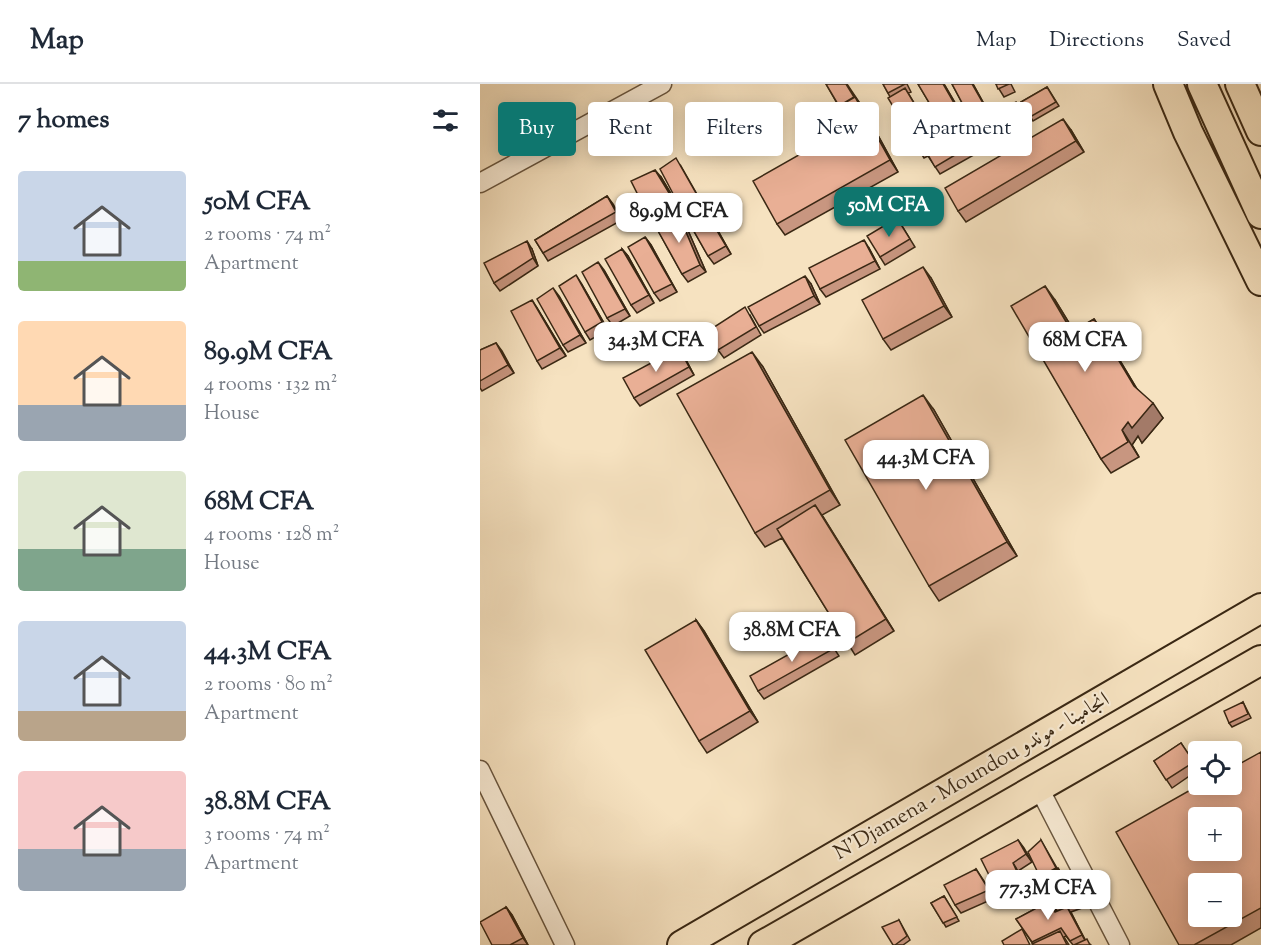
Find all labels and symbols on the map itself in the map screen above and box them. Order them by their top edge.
pin: 50M CFA [834,187,944,238]
pin: 89.9M CFA [610,193,748,244]
pin: 34.3M CFA [587,322,725,373]
pin: 68M CFA [1030,322,1140,373]
pin: 44.3M CFA [857,440,995,491]
pin: 38.8M CFA [723,612,861,663]
street label: N'Djamena - Moundou انجامينا - موندو [829,686,1115,868]
pin: 77.3M CFA [979,870,1117,921]

